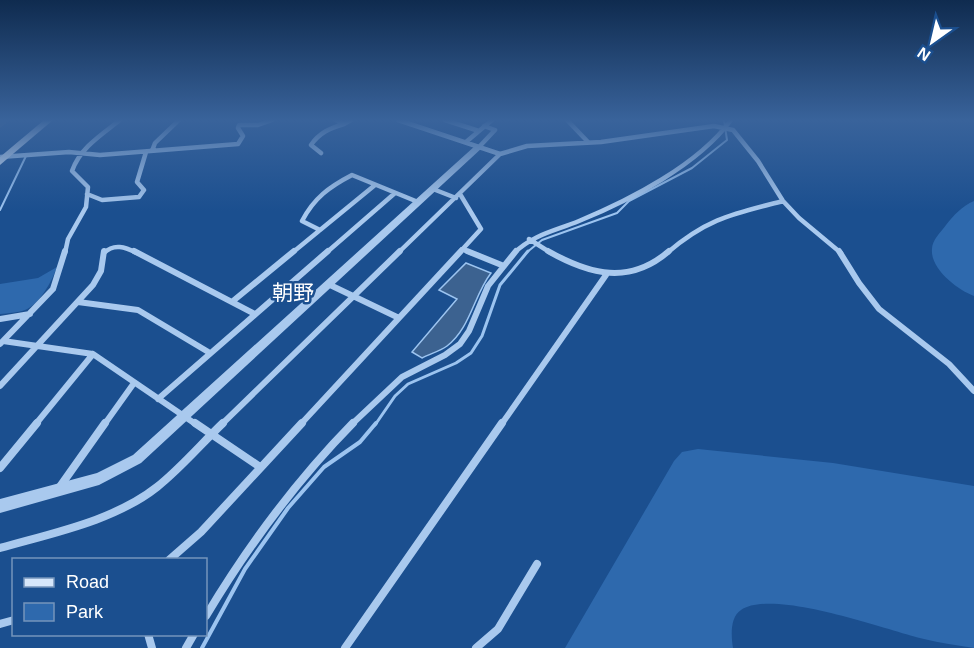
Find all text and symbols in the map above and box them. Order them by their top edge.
north arrow [902,12,962,72]
text: N [914,44,933,64]
district label: 朝野 [272,281,314,304]
legend [12,558,207,636]
text: Road [66,572,109,592]
text: Park [66,602,104,622]

